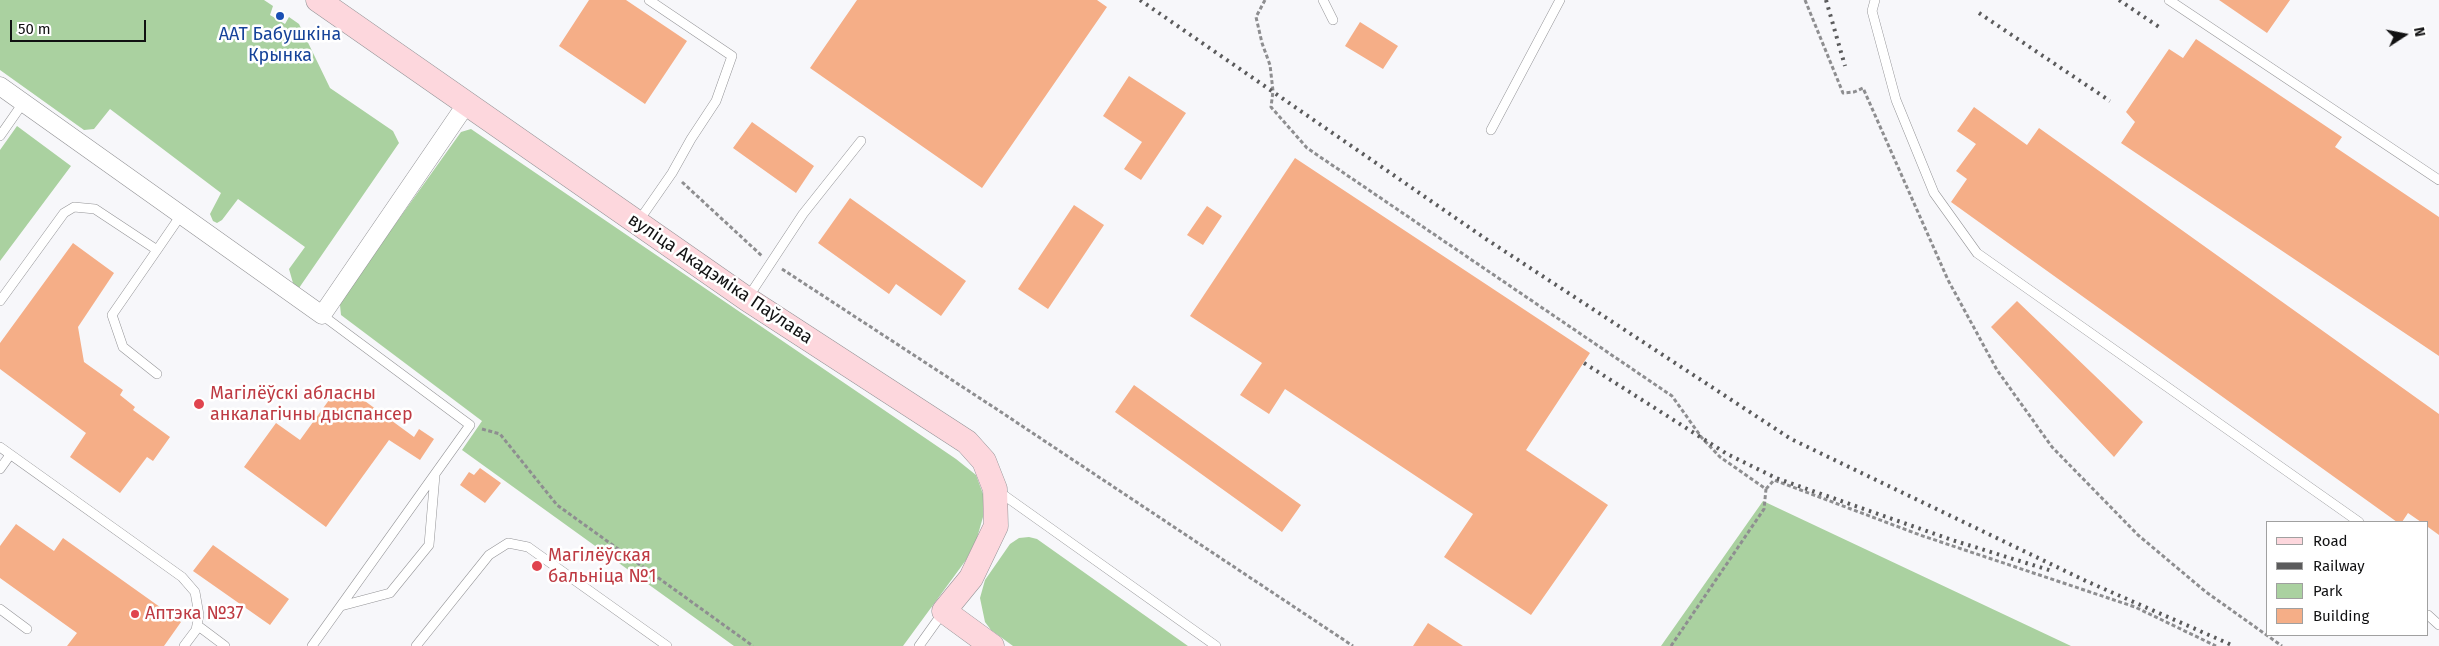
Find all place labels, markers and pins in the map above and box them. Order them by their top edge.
marker: ААТ Бабушкіна Крынка [274,10,286,22]
place label: ААТ Бабушкіна Крынка [219,24,341,66]
place label: Магілёўскі абласны анкалагічны дыспансер [210,383,413,426]
marker: Магілёўскі абласны анкалагічны дыспансер [192,397,206,411]
place label: Магілёўская бальніца №1 [548,545,657,588]
marker: Магілёўская бальніца №1 [530,559,544,573]
place label: Аптэка №37 [145,603,243,625]
marker: Аптэка №37 [129,608,141,620]

